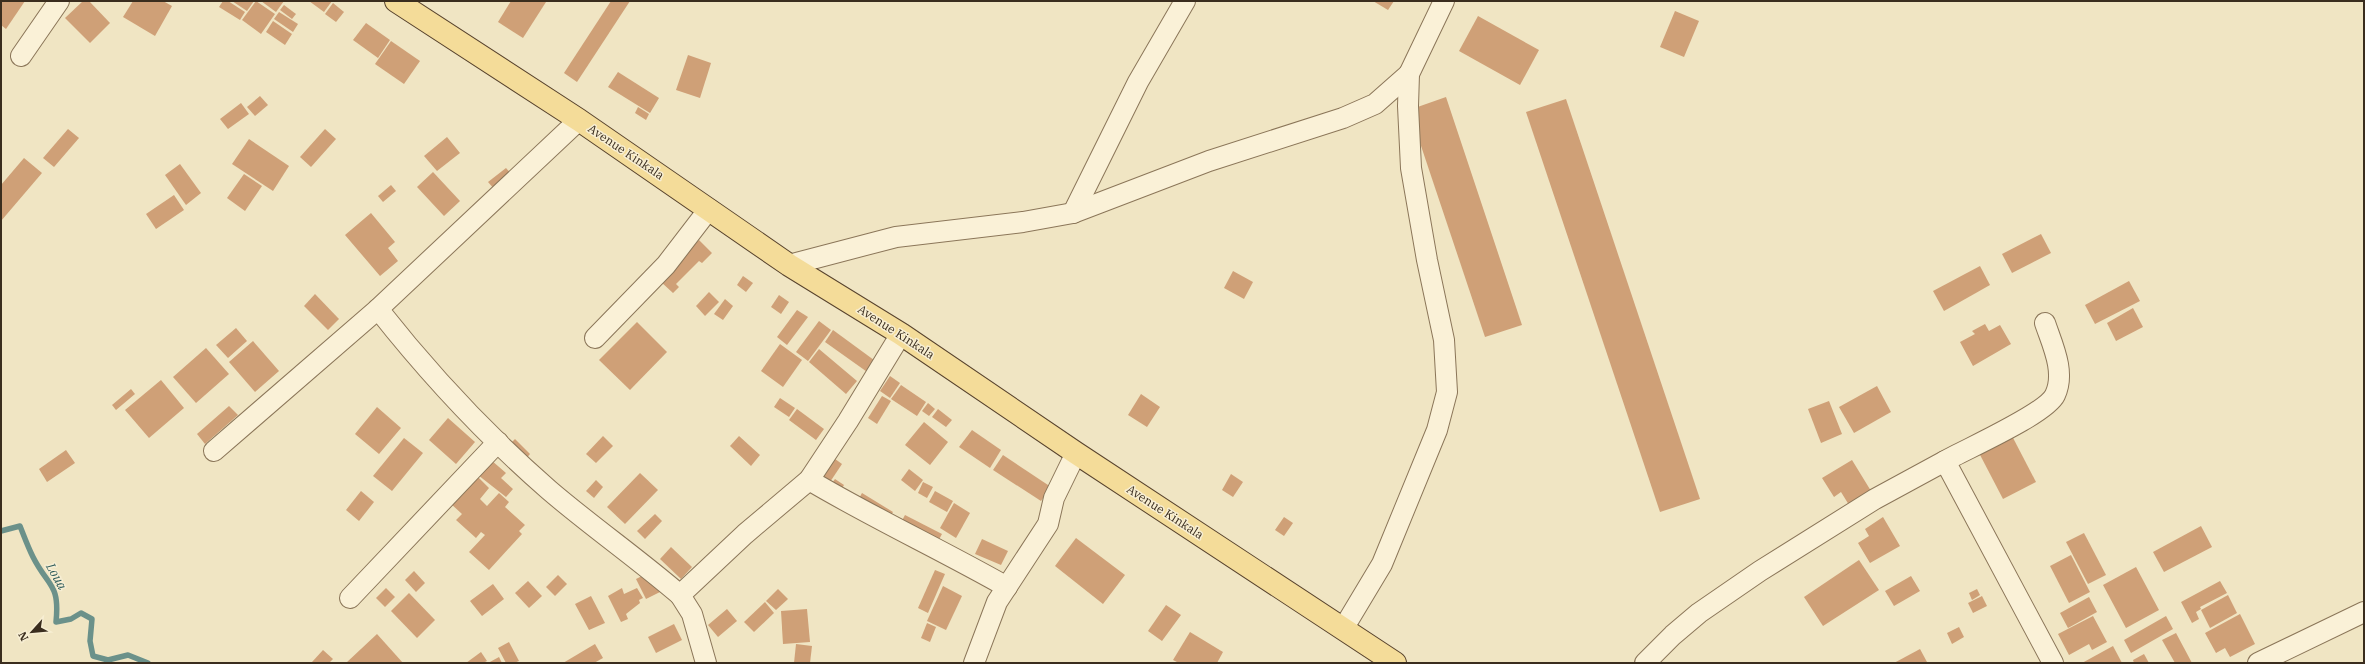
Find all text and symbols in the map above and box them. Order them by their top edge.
street label: Avenue Kinkala [585,121,668,183]
street label: Avenue Kinkala [855,301,938,362]
street label: Avenue Kinkala [1124,481,1207,542]
water label: Loua [42,559,71,593]
north arrow [12,612,52,652]
text: N [15,629,31,644]

